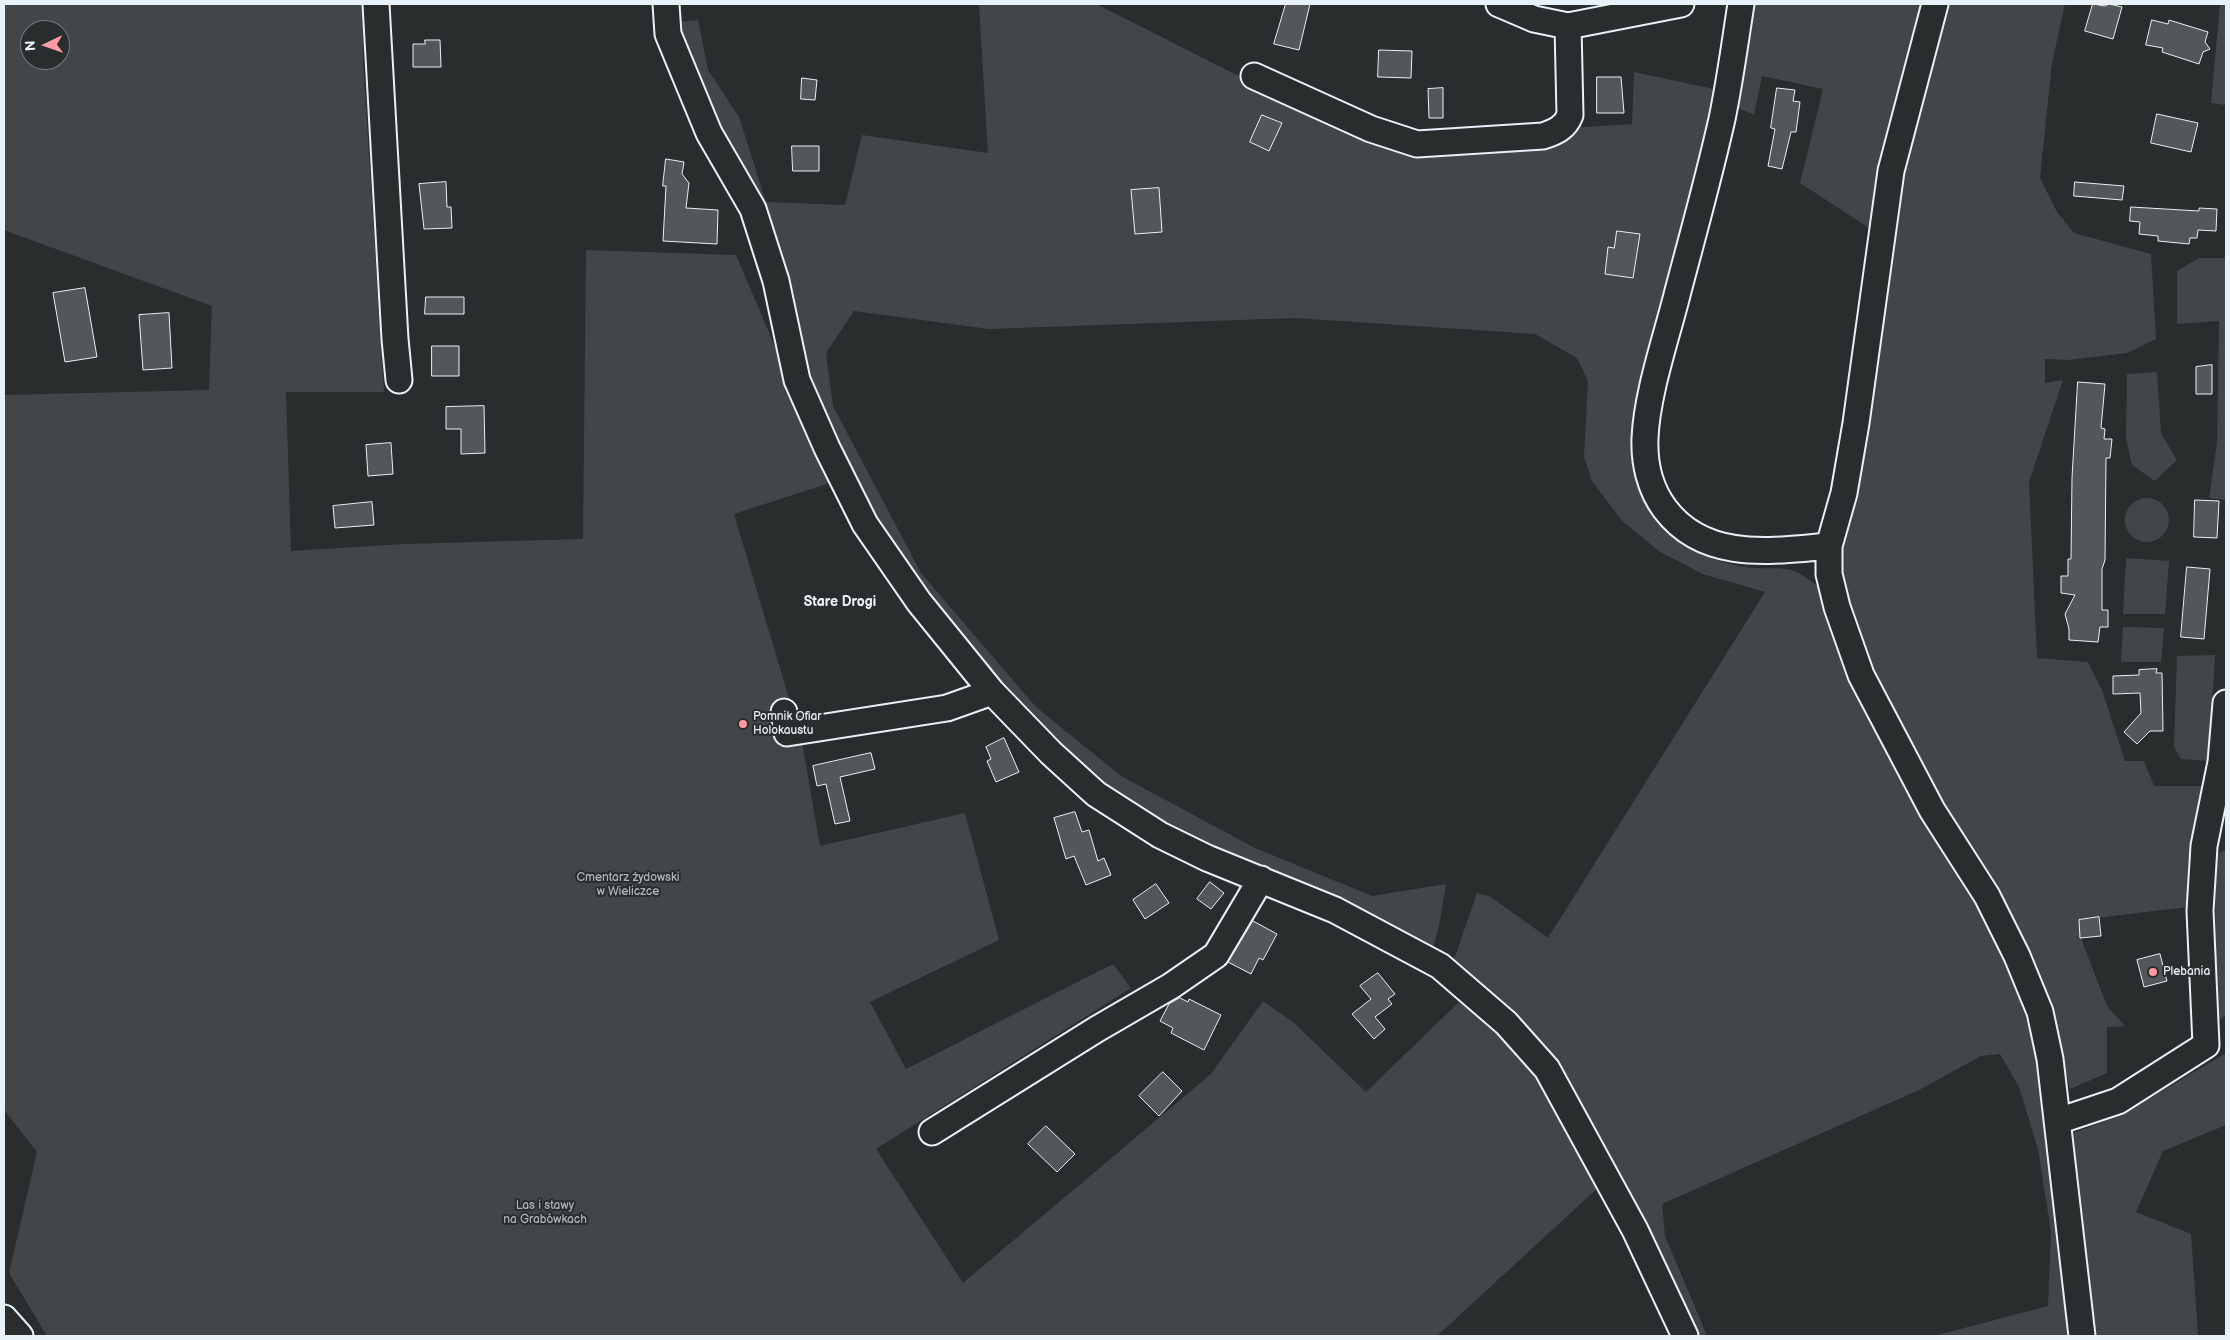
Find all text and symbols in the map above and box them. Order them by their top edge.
north arrow [20,20,70,70]
text: N [22,40,39,51]
district label: Stare Drogi [804,594,876,610]
place label: Pomnik Ofiar Holokaustu [753,710,822,738]
marker: Pomnik Ofiar Holokaustu [737,718,749,730]
park label: Cmentarz żydowski w Wieliczce [576,871,680,899]
place label: Plebania [2163,965,2210,979]
marker: Plebania [2147,966,2159,978]
park label: Las i stawy na Grabówkach [503,1199,587,1227]

